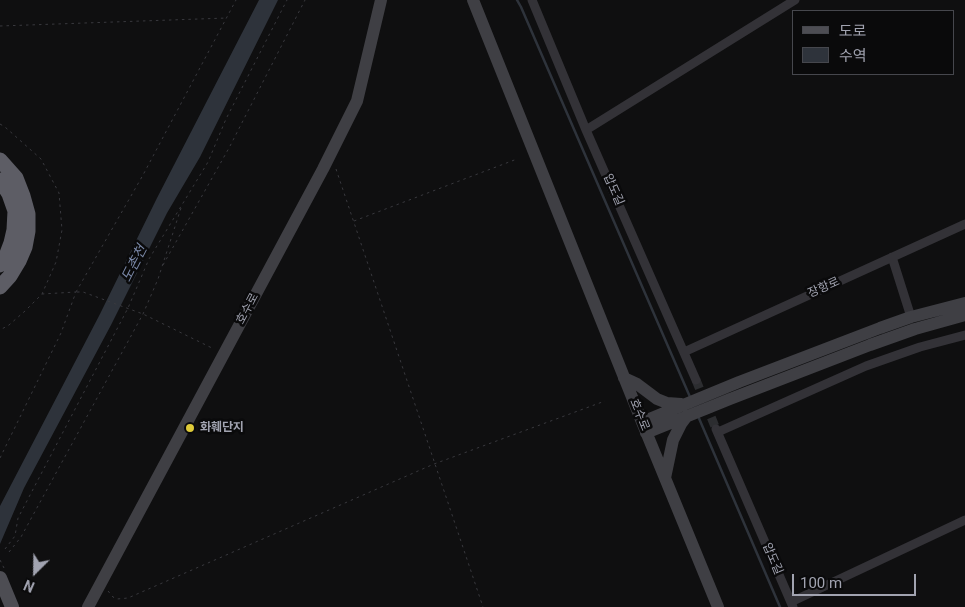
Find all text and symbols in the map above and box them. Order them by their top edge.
legend [792,10,955,75]
text: 도로 [839,22,867,40]
text: 수역 [839,47,867,65]
street label: 압도길 [600,172,626,208]
water label: 도촌천 [119,243,151,285]
street label: 장항로 [806,275,842,301]
street label: 호수로 [234,291,262,327]
street label: 호수로 [626,397,652,433]
place label: 화훼단지 [200,421,244,435]
marker: 화훼단지 [184,422,196,434]
street label: 압도길 [759,541,785,577]
north arrow [10,547,60,597]
scale bar [795,564,919,596]
text: 100 m [800,574,842,592]
text: N [21,577,37,595]

